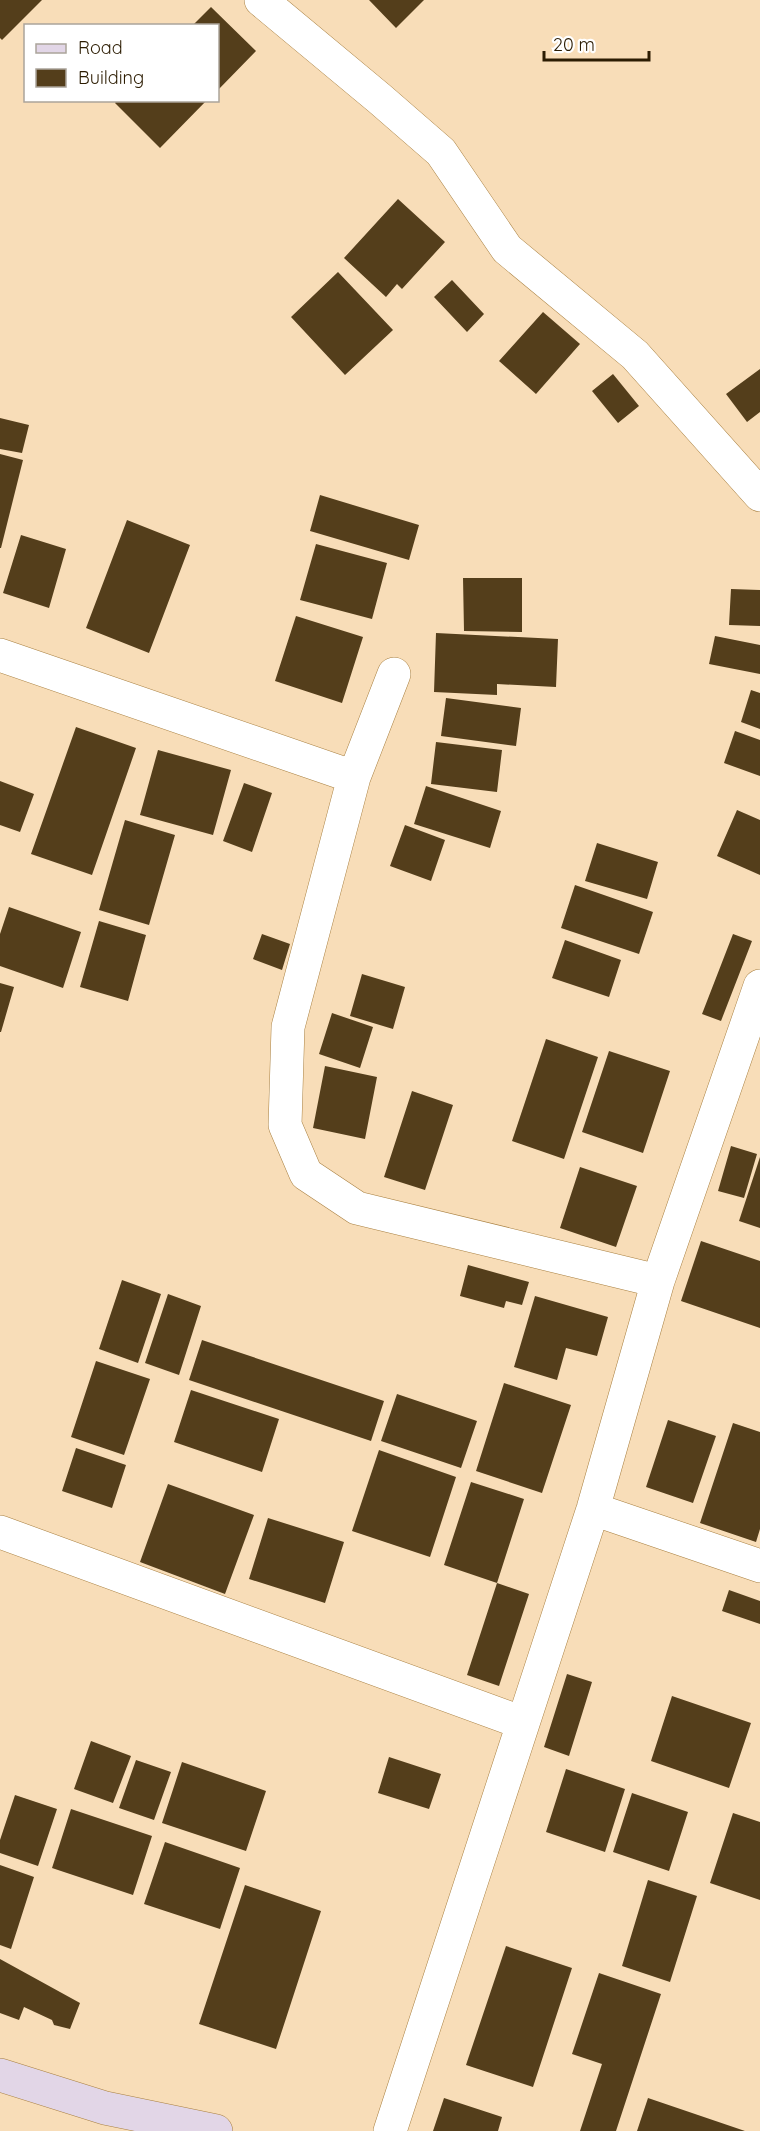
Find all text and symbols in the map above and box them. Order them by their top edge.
legend [24,24,219,102]
scale bar [544,24,649,62]
text: 20 m [553,33,595,56]
text: Road [78,36,123,59]
text: Building [78,66,144,89]

